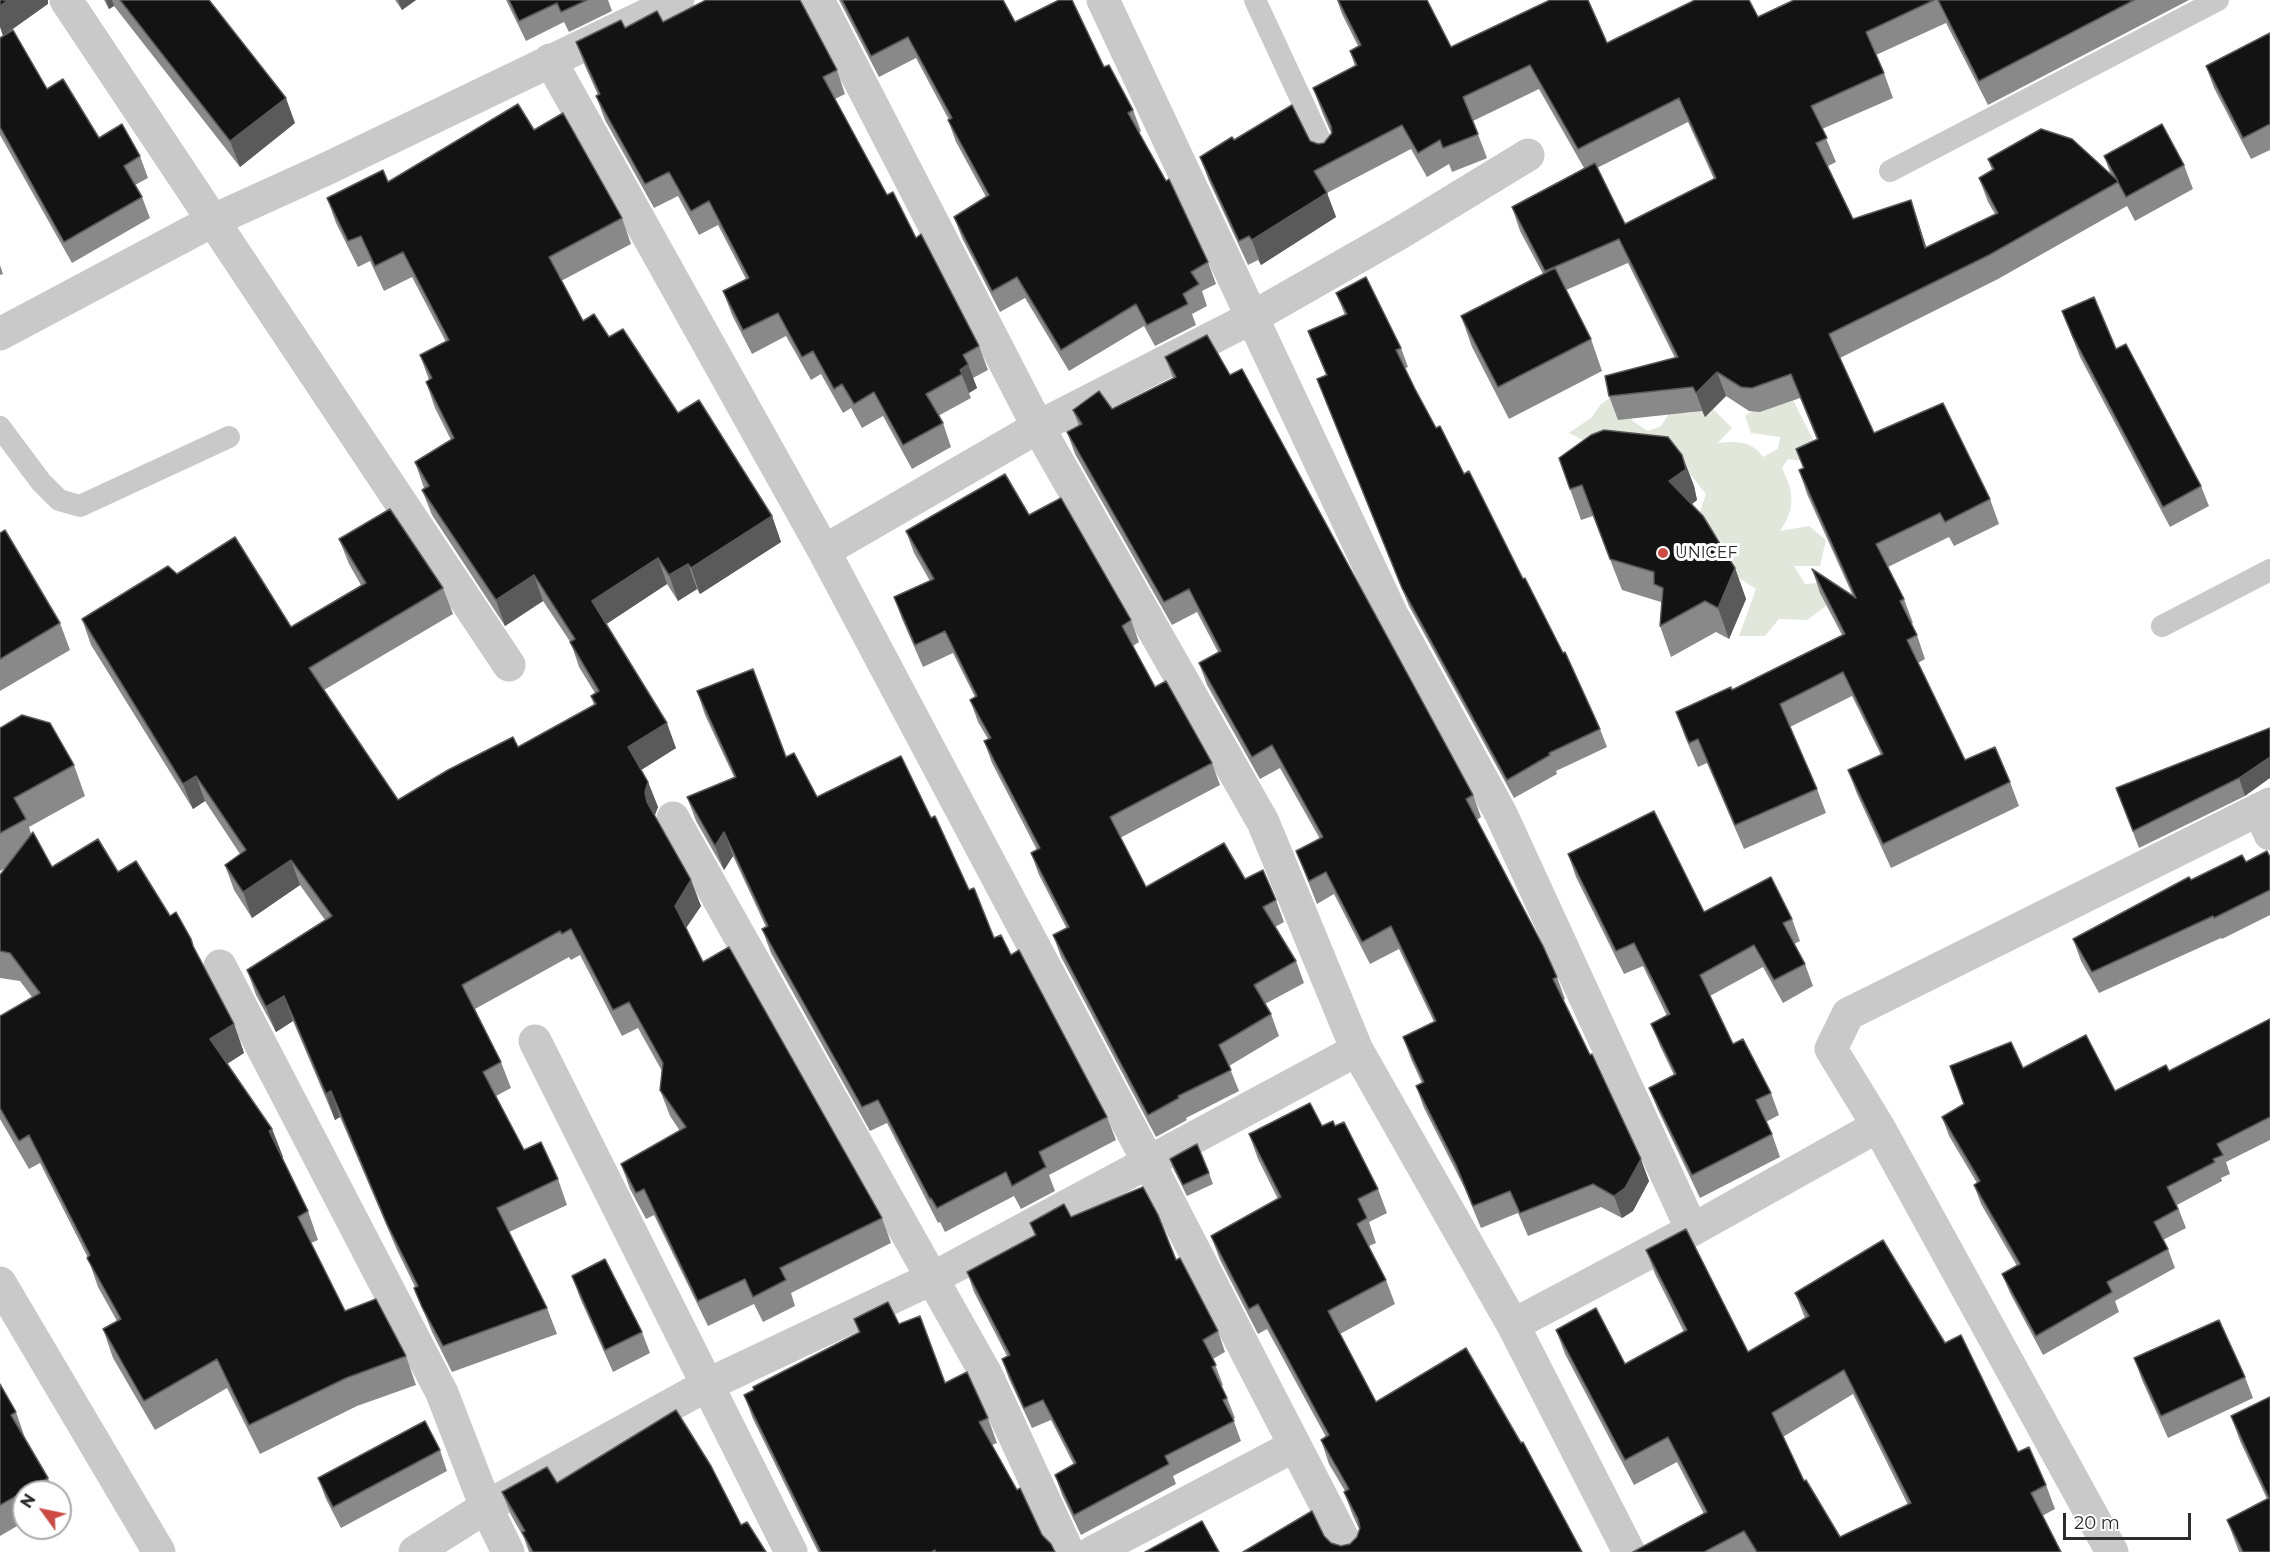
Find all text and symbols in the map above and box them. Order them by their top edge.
place label: UNICEF [1675,543,1738,563]
marker: UNICEF [1656,546,1670,560]
north arrow [12,1480,72,1540]
text: N [17,1490,40,1512]
scale bar [2066,1501,2194,1539]
text: 20 m [2074,1512,2120,1534]

